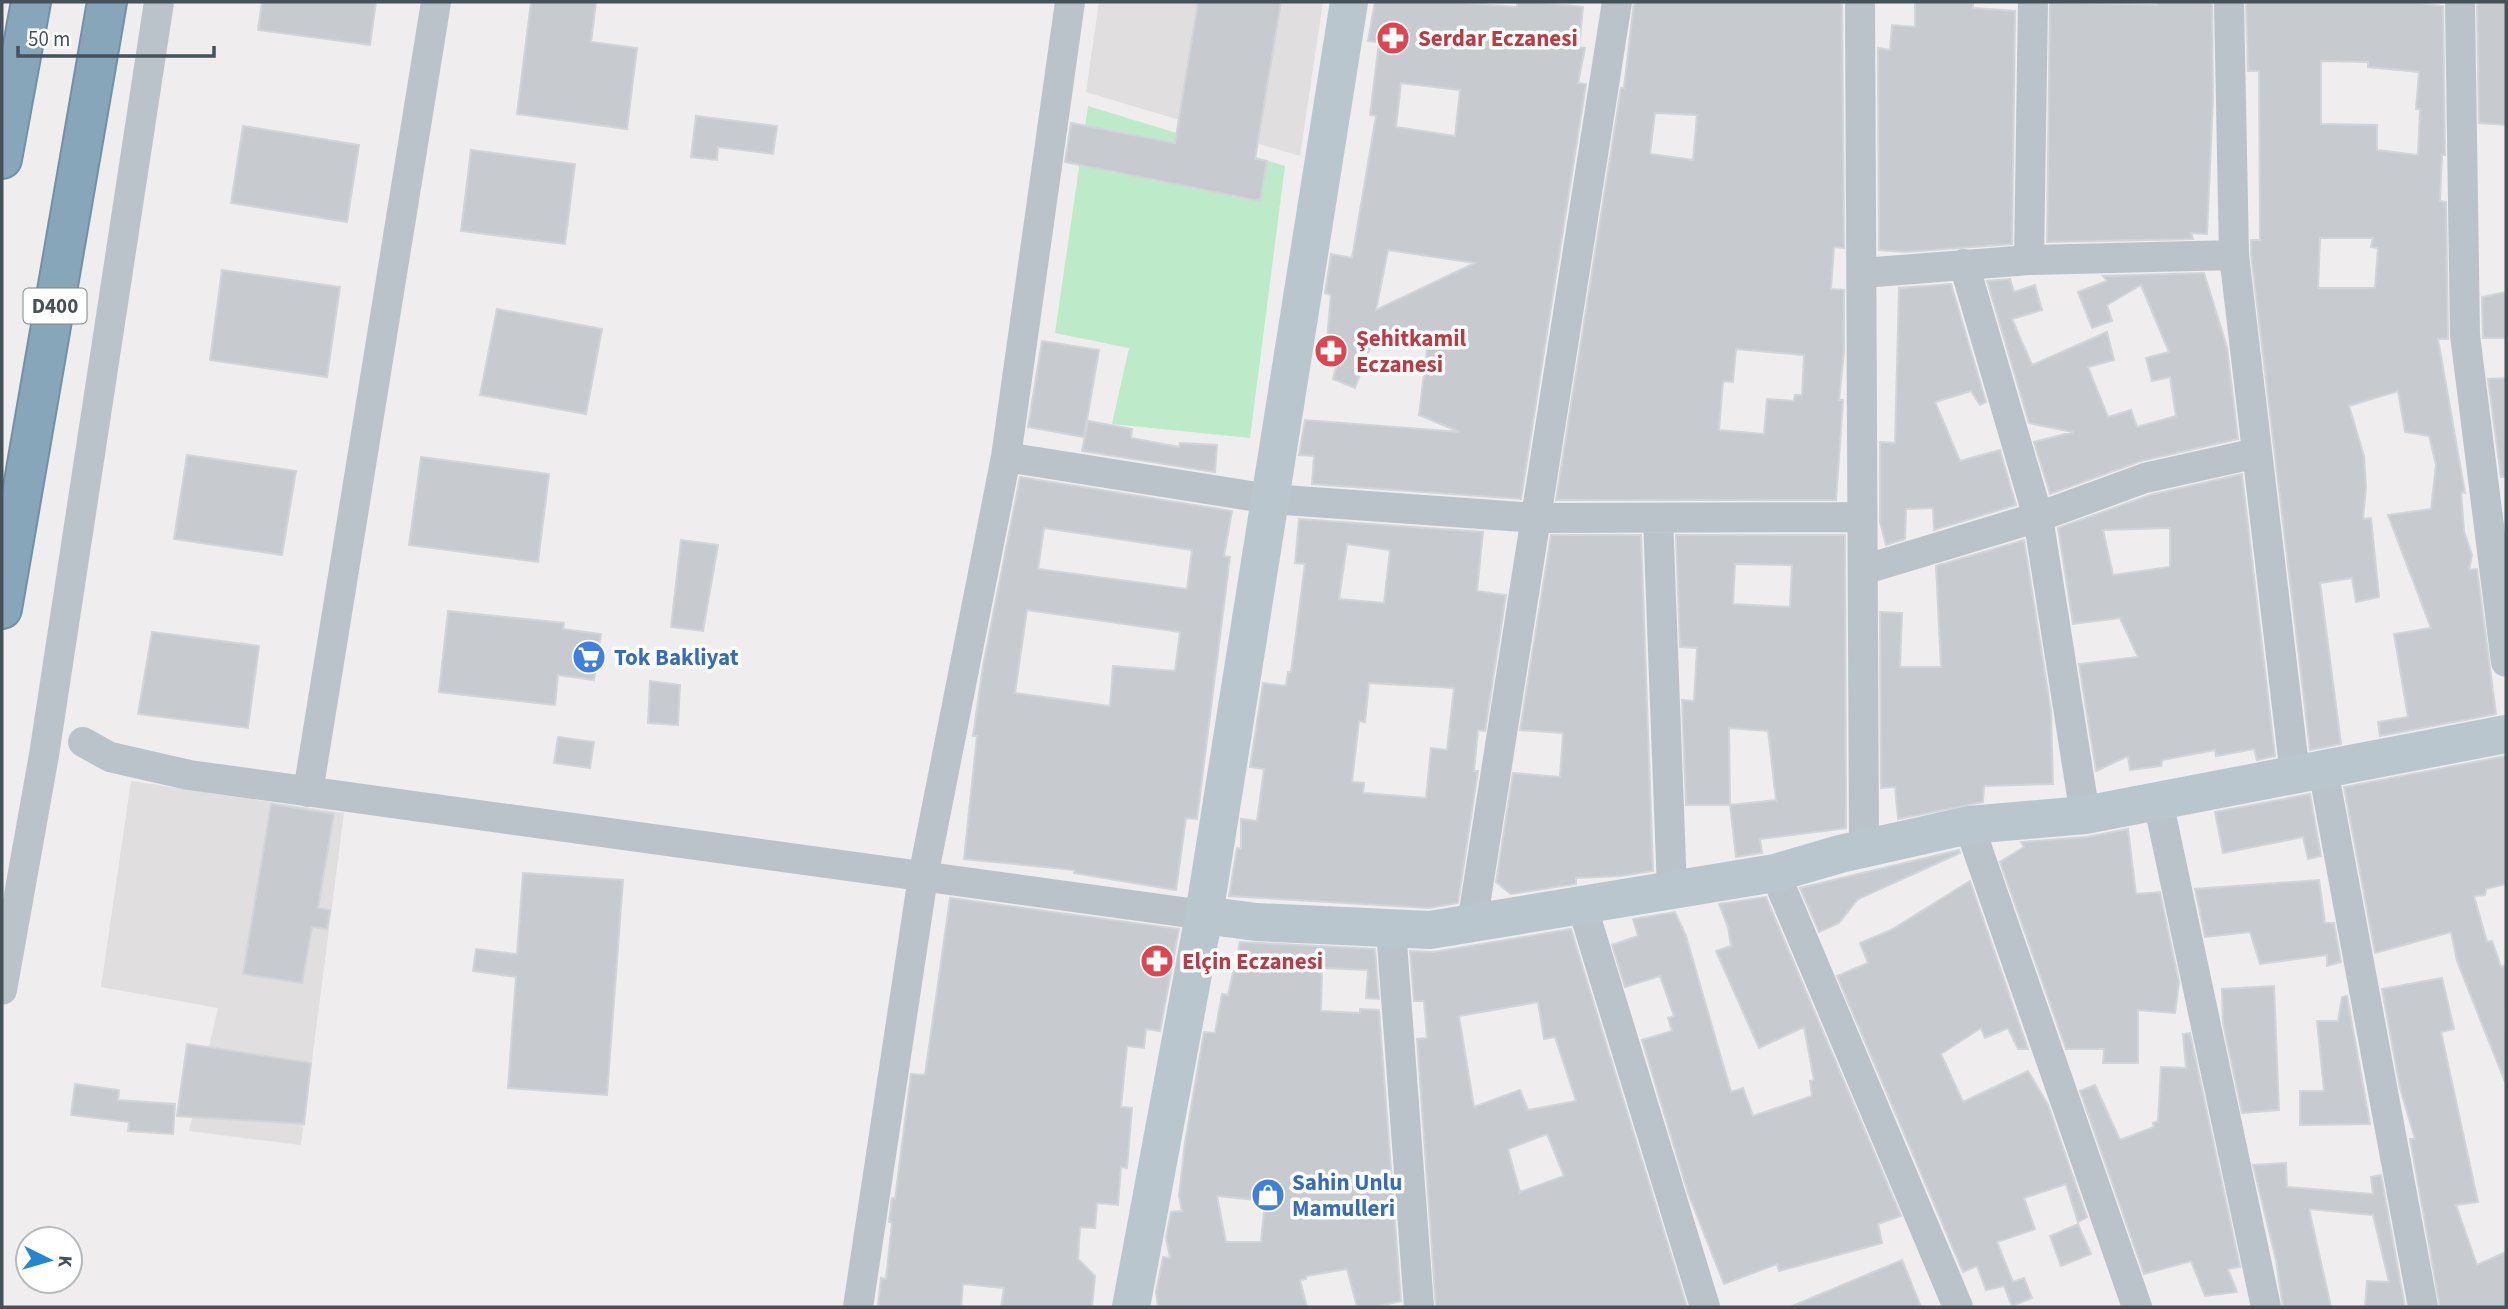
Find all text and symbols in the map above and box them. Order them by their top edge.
scale bar [18,14,214,58]
pharmacy icon: Serdar Eczanesi [1374,19,1412,57]
place label: Serdar Eczanesi [1418,22,1578,55]
text: 50 m [28,24,70,54]
road number: D400 [23,288,86,324]
place label: Şehitkamil Eczanesi [1356,322,1467,381]
pharmacy icon: Şehitkamil Eczanesi [1312,332,1350,370]
supermarket icon: Tok Bakliyat [570,638,608,676]
place label: Tok Bakliyat [614,641,739,674]
pharmacy icon: Elçin Eczanesi [1138,942,1176,980]
place label: Elçin Eczanesi [1182,945,1323,978]
place label: Sahin Unlu Mamulleri [1292,1166,1402,1225]
shop icon: Sahin Unlu Mamulleri [1249,1176,1287,1214]
north arrow [14,1225,84,1295]
text: K [50,1254,78,1269]

